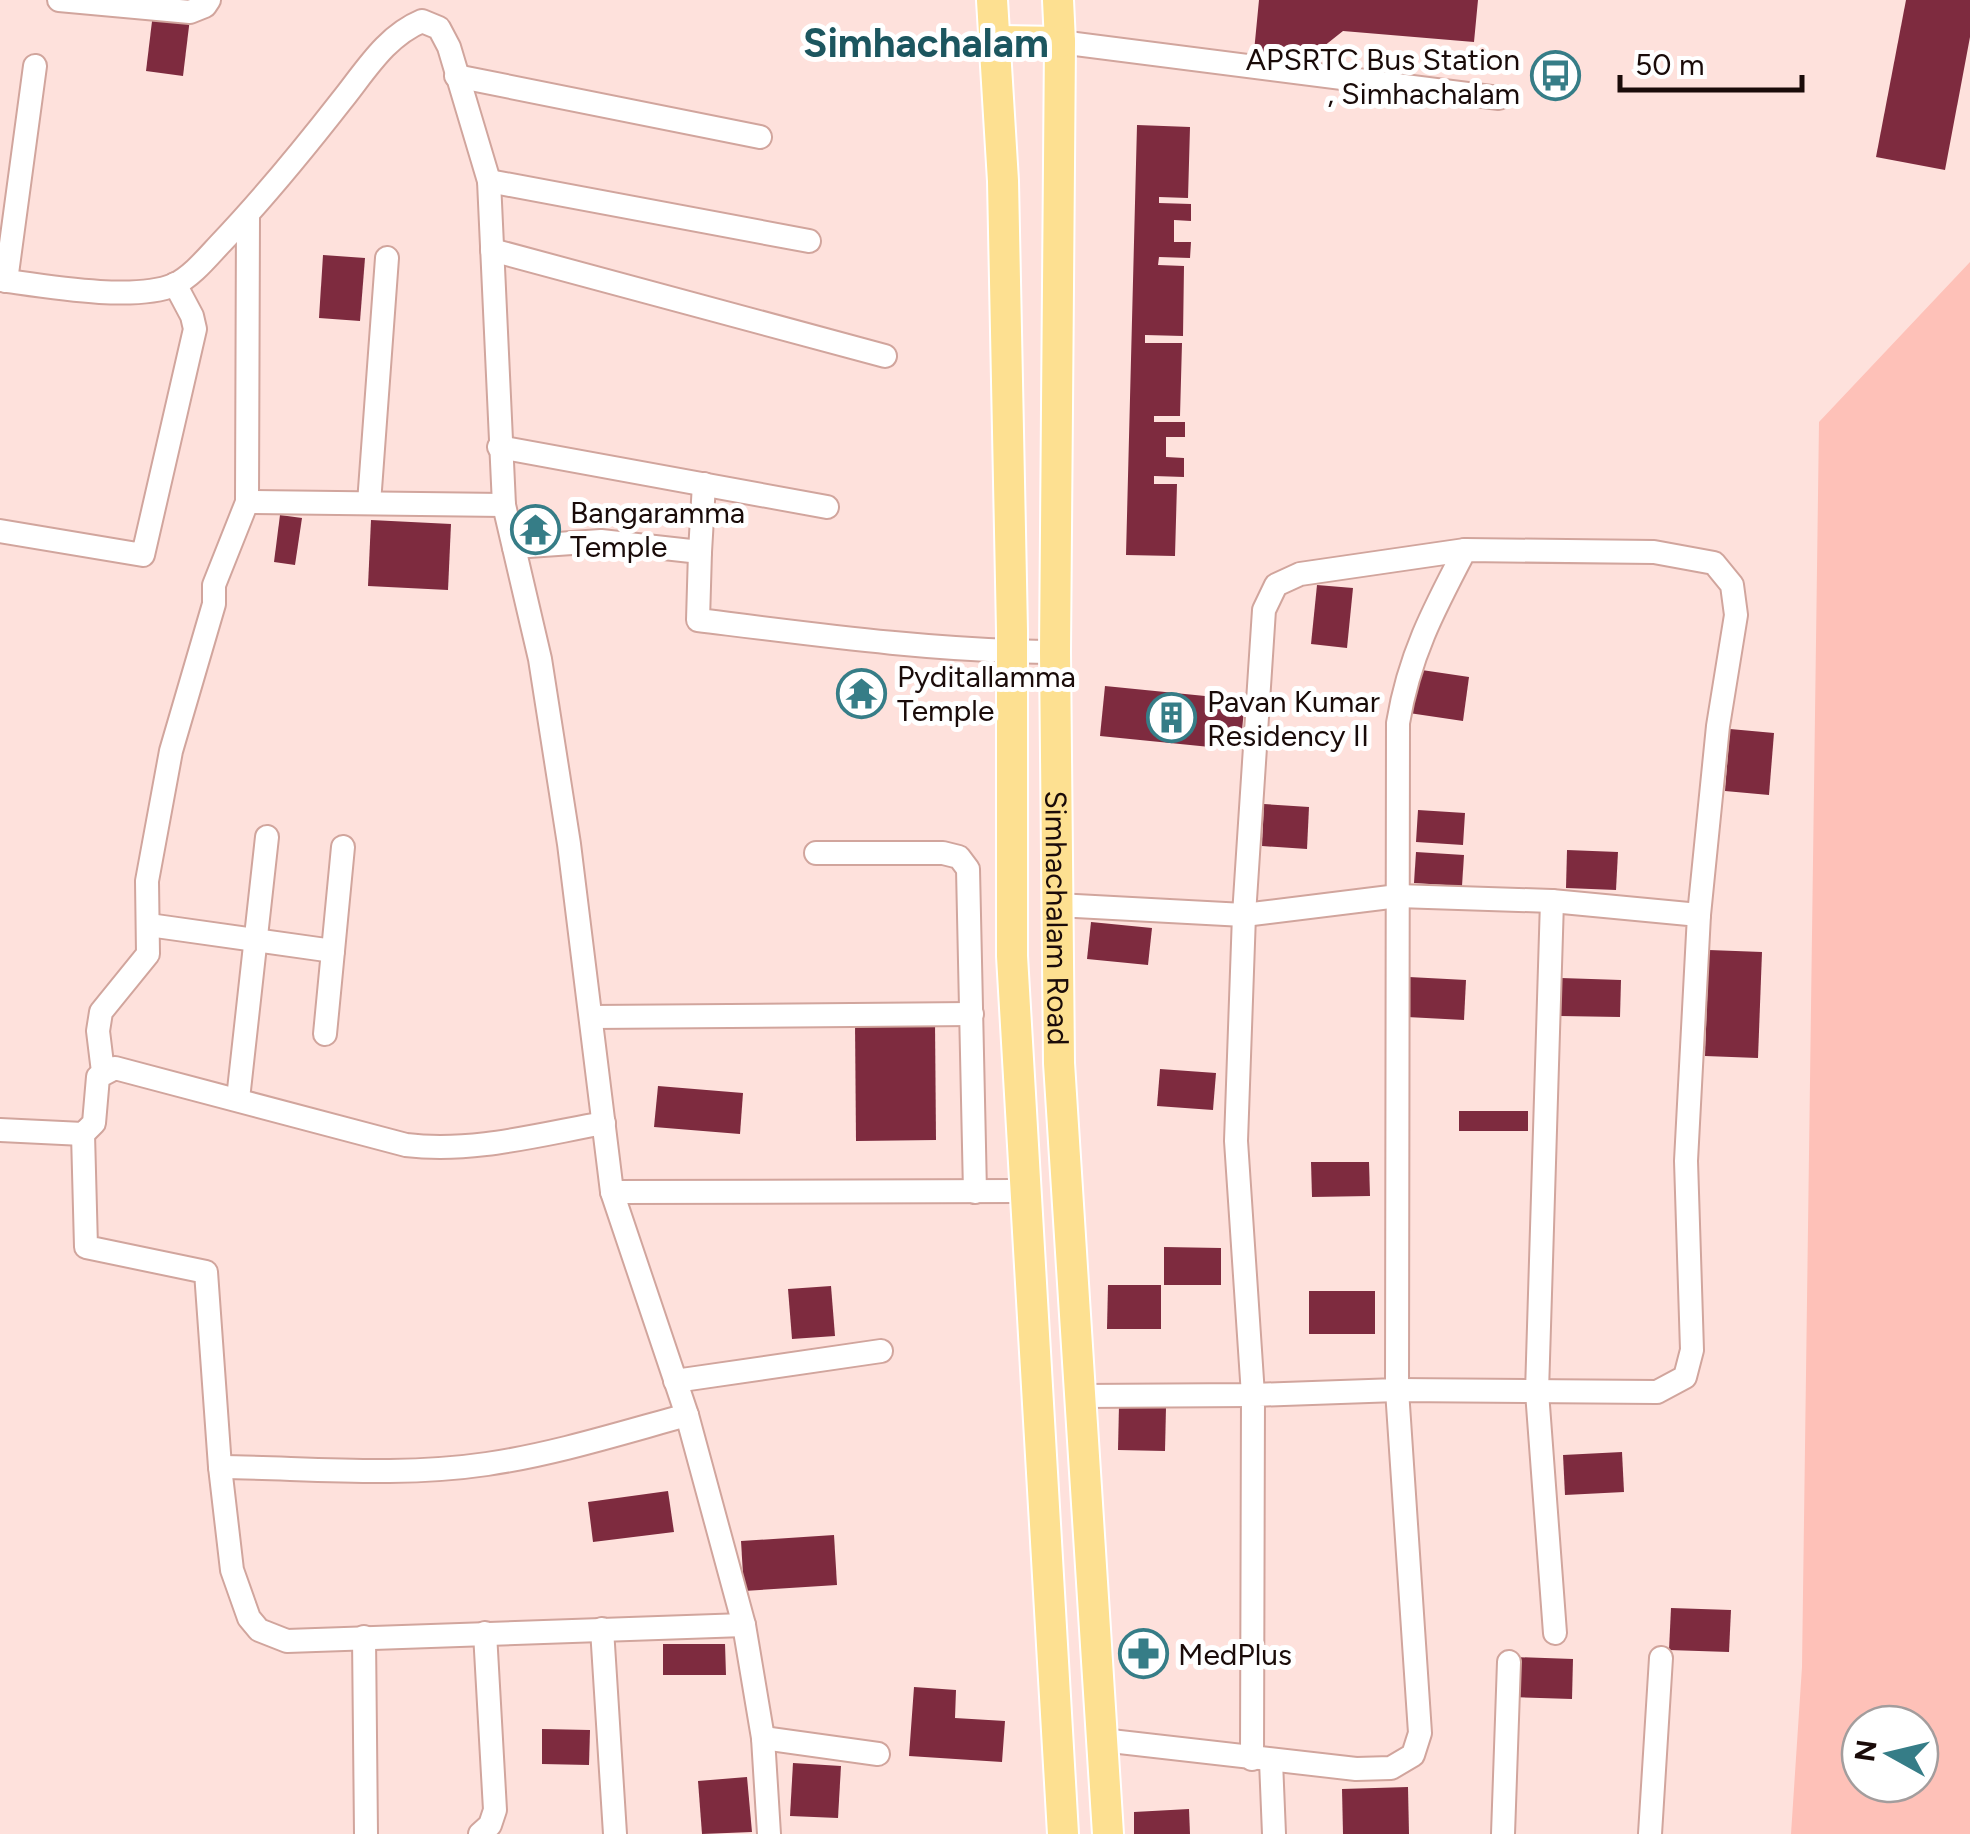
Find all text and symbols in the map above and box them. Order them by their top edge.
district label: Simhachalam [803,19,1049,67]
scale bar [1620,30,1802,92]
place label: APSRTC Bus Station , Simhachalam [1246,41,1520,112]
text: 50 m [1635,46,1704,83]
bus stop icon: APSRTC Bus Station , Simhachalam [1529,50,1581,102]
place label: Bangaramma Temple [570,494,745,565]
temple icon: Bangaramma Temple [509,503,561,555]
place label: Pyditallamma Temple [897,658,1076,729]
temple icon: Pyditallamma Temple [836,667,888,719]
place label: Pavan Kumar Residency II [1207,683,1380,754]
building icon: Pavan Kumar Residency II [1146,692,1198,744]
street label: Simhachalam Road [1038,790,1077,1046]
pharmacy icon: MedPlus [1117,1628,1169,1680]
place label: MedPlus [1178,1636,1292,1673]
north arrow [1840,1704,1940,1804]
text: N [1847,1737,1884,1764]

